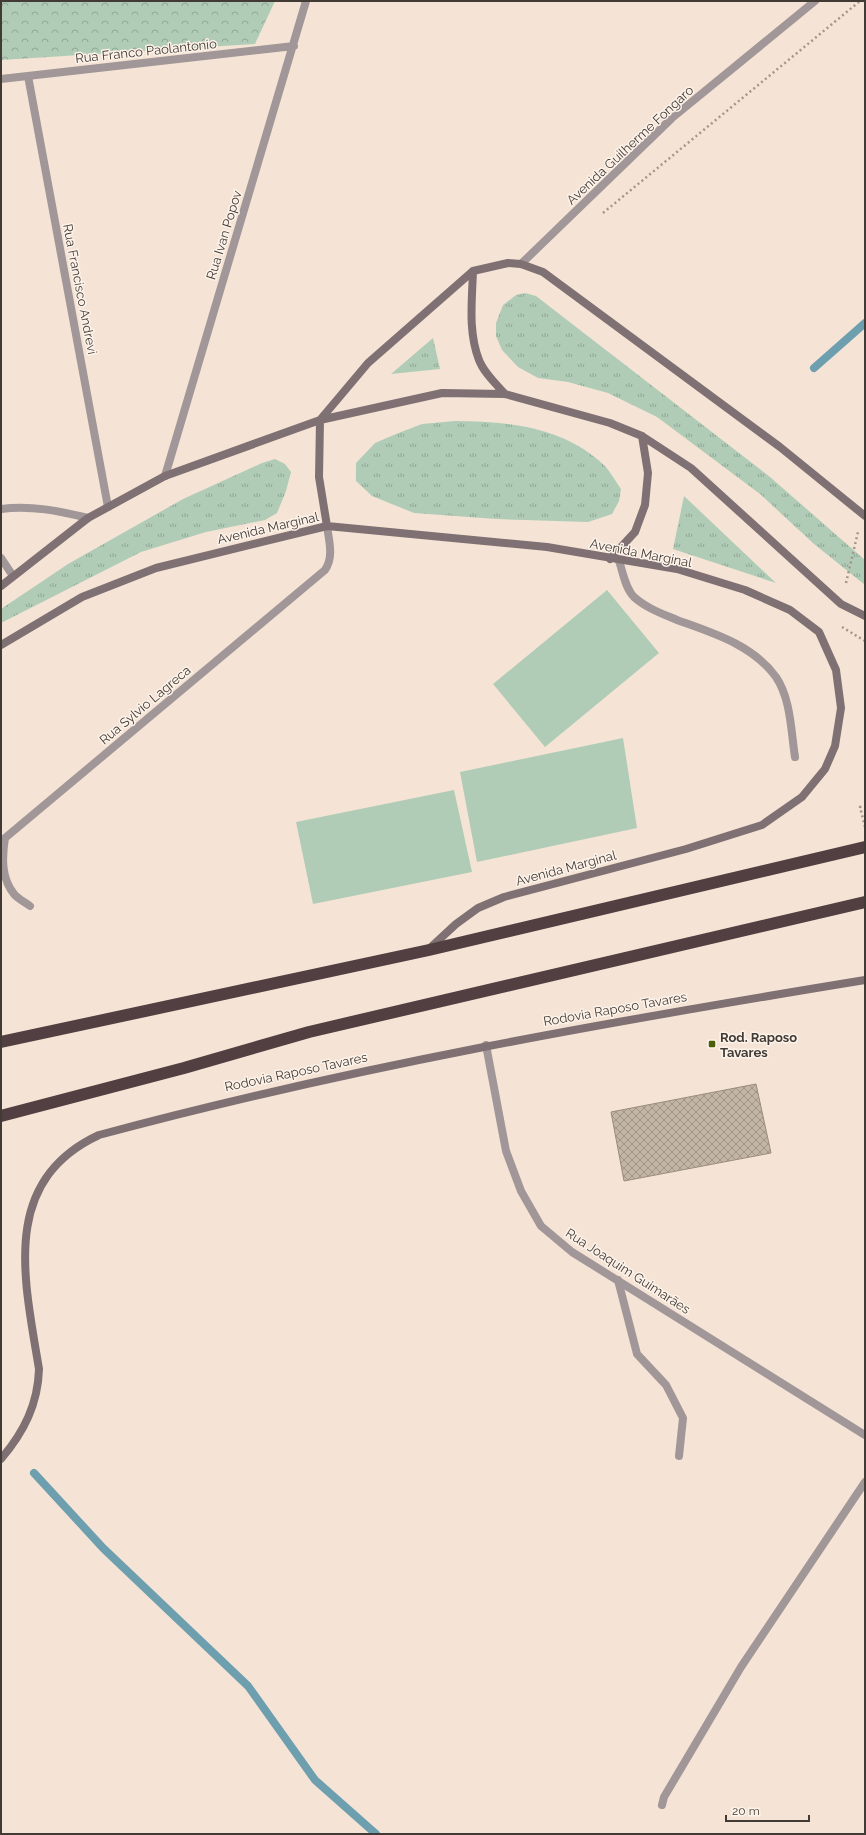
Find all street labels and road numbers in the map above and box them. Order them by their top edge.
street label: Rua Franco Paolantonio [75,36,218,66]
street label: Avenida Guilherme Fongaro [564,82,697,208]
street label: Rua Ivan Popov [203,188,245,281]
street label: Rua Francisco Andrevi [60,222,100,356]
street label: Avenida Marginal [216,509,321,547]
street label: Avenida Marginal [589,536,694,570]
street label: Rua Sylvio Lagreca [96,663,194,747]
street label: Avenida Marginal [514,847,618,889]
street label: Rodovia Raposo Tavares [542,989,688,1029]
street label: Rodovia Raposo Tavares [223,1050,369,1094]
street label: Rua Joaquim Guimarães [563,1225,693,1317]

